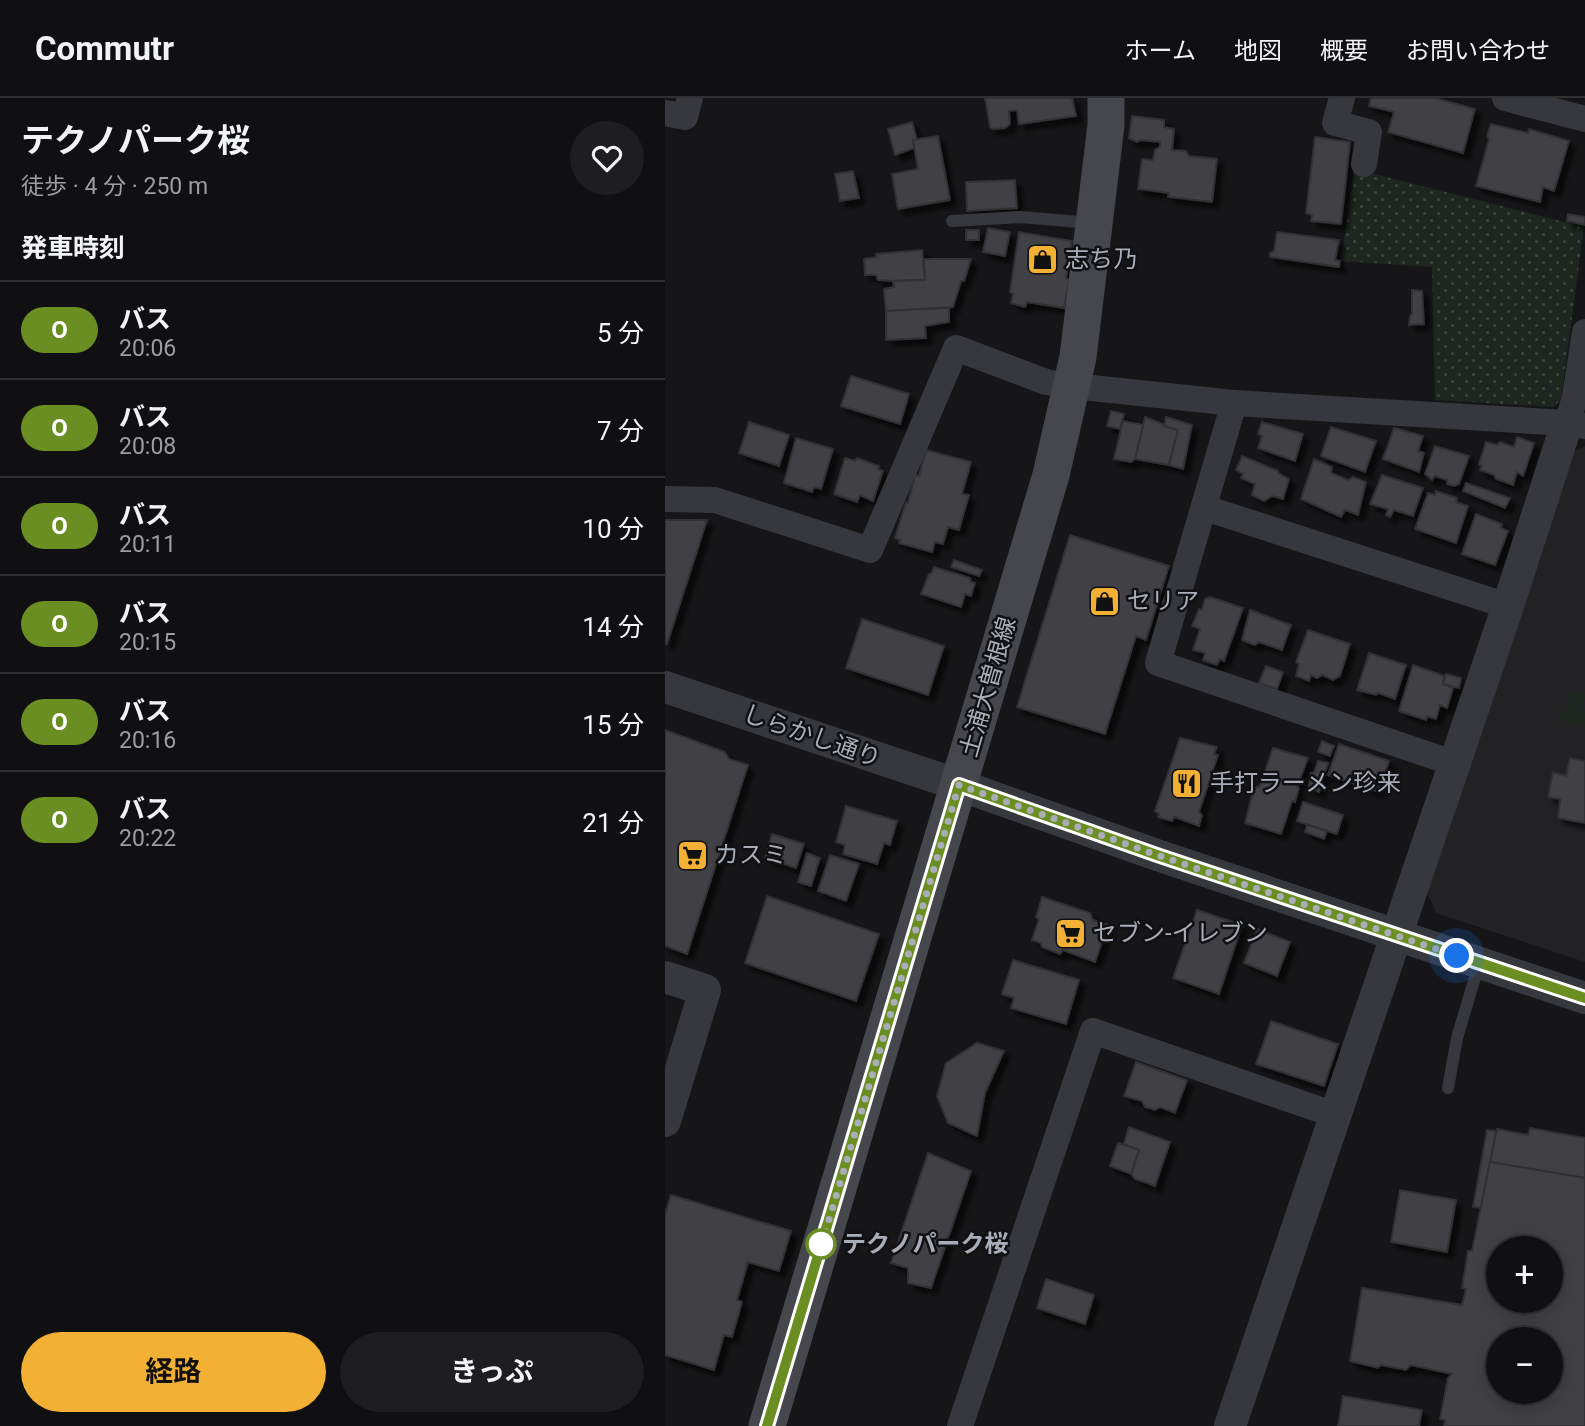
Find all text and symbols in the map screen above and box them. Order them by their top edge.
text: Commutr [35,29,174,68]
text: ホーム [1125,37,1196,65]
text: 地図 [1234,37,1282,65]
text: 概要 [1320,37,1368,65]
text: お問い合わせ [1406,37,1550,65]
text: テクノパーク桜 [21,121,250,160]
button: heart [570,121,644,195]
text: 徒歩 · 4 分 · 250 m [21,173,208,200]
text: 発車時刻 [21,233,125,263]
shop icon: 志ち乃 [1025,242,1059,276]
place label: 志ち乃 [1065,245,1137,273]
text: バス [119,304,171,334]
text: O [51,316,68,344]
text: 5 分 [597,318,644,348]
text: 20:06 [119,335,176,362]
text: バス [119,402,171,432]
text: O [51,414,68,442]
text: 7 分 [597,416,644,446]
text: 20:08 [119,433,176,460]
text: バス [119,500,171,530]
text: O [51,512,68,540]
text: 10 分 [582,514,644,544]
text: 20:11 [119,531,176,558]
shop icon: セリア [1087,584,1121,618]
place label: セリア [1127,587,1199,615]
text: バス [119,598,171,628]
text: O [51,610,68,638]
text: 14 分 [582,612,644,642]
street label: 土浦大曽根線 [955,614,1021,760]
text: 20:15 [119,629,176,656]
text: バス [119,696,171,726]
street label: しらかし通り [739,699,885,773]
text: O [51,708,68,736]
text: 15 分 [582,710,644,740]
text: 20:16 [119,727,176,754]
restaurant icon: 手打ラーメン珍来 [1170,766,1204,800]
place label: 手打ラーメン珍来 [1210,769,1401,797]
text: バス [119,794,171,824]
text: O [51,806,68,834]
text: 21 分 [582,808,644,838]
text: 20:22 [119,825,176,852]
supermarket icon: カスミ [675,838,709,872]
place label: カスミ [715,841,787,869]
supermarket icon: セブン-イレブン [1053,916,1087,950]
place label: セブン-イレブン [1093,919,1268,947]
your location [1439,938,1474,973]
marker: テクノパーク桜 [806,1229,836,1259]
place label: テクノパーク桜 [842,1230,1009,1258]
map controls [1486,1236,1563,1404]
button: + [1486,1236,1563,1313]
button: − [1486,1327,1563,1404]
button: 経路 [21,1332,326,1412]
button: きっぷ [340,1332,644,1412]

